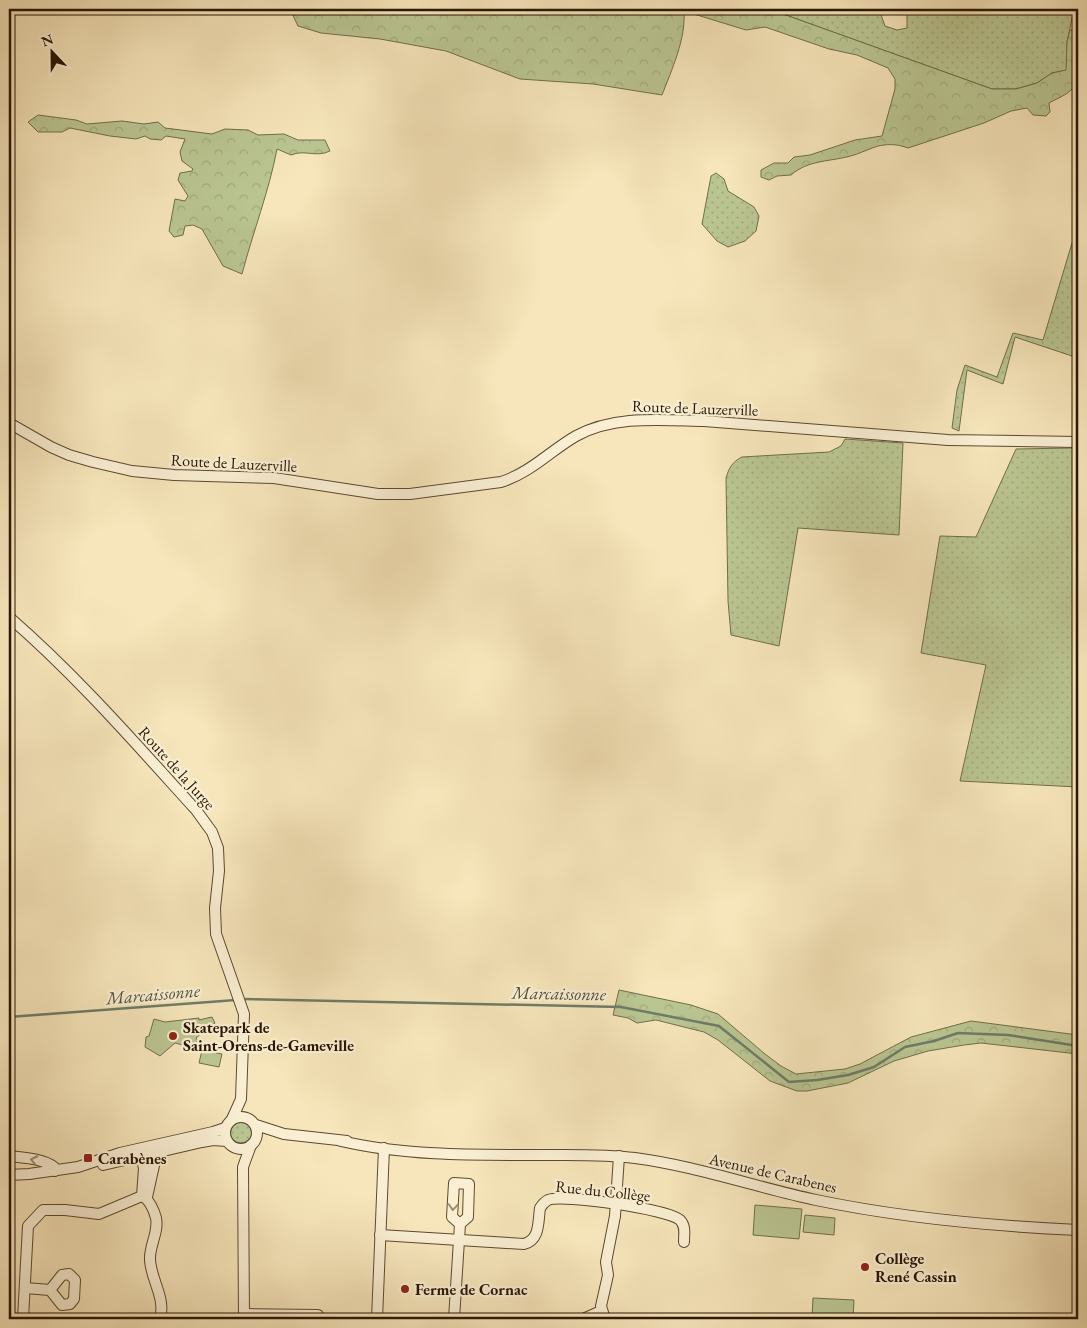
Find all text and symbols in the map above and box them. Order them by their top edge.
north arrow [28,28,78,78]
text: N [39,29,56,50]
street label: Route de Lauzerville [631,395,759,421]
street label: Route de Lauzerville [170,449,298,477]
street label: Route de la Jurge [134,722,220,814]
water label: Marcaissonne [104,978,202,1010]
water label: Marcaissonne [511,981,607,1005]
place label: Skatepark de Saint-Orens-de-Gameville [183,1017,354,1056]
marker: Skatepark de Saint-Orens-de-Gameville [167,1030,179,1042]
place label: Carabènes [98,1148,167,1169]
street label: Avenue de Carabenes [706,1148,839,1198]
marker: Carabènes [82,1152,94,1164]
one-way arrow [30,1155,39,1166]
street label: Rue du Collège [555,1176,651,1206]
one-way arrow [447,1203,458,1211]
place label: Collège René Cassin [875,1248,957,1287]
marker: Collège René Cassin [859,1261,871,1273]
place label: Ferme de Cornac [415,1279,528,1300]
marker: Ferme de Cornac [399,1283,411,1295]

